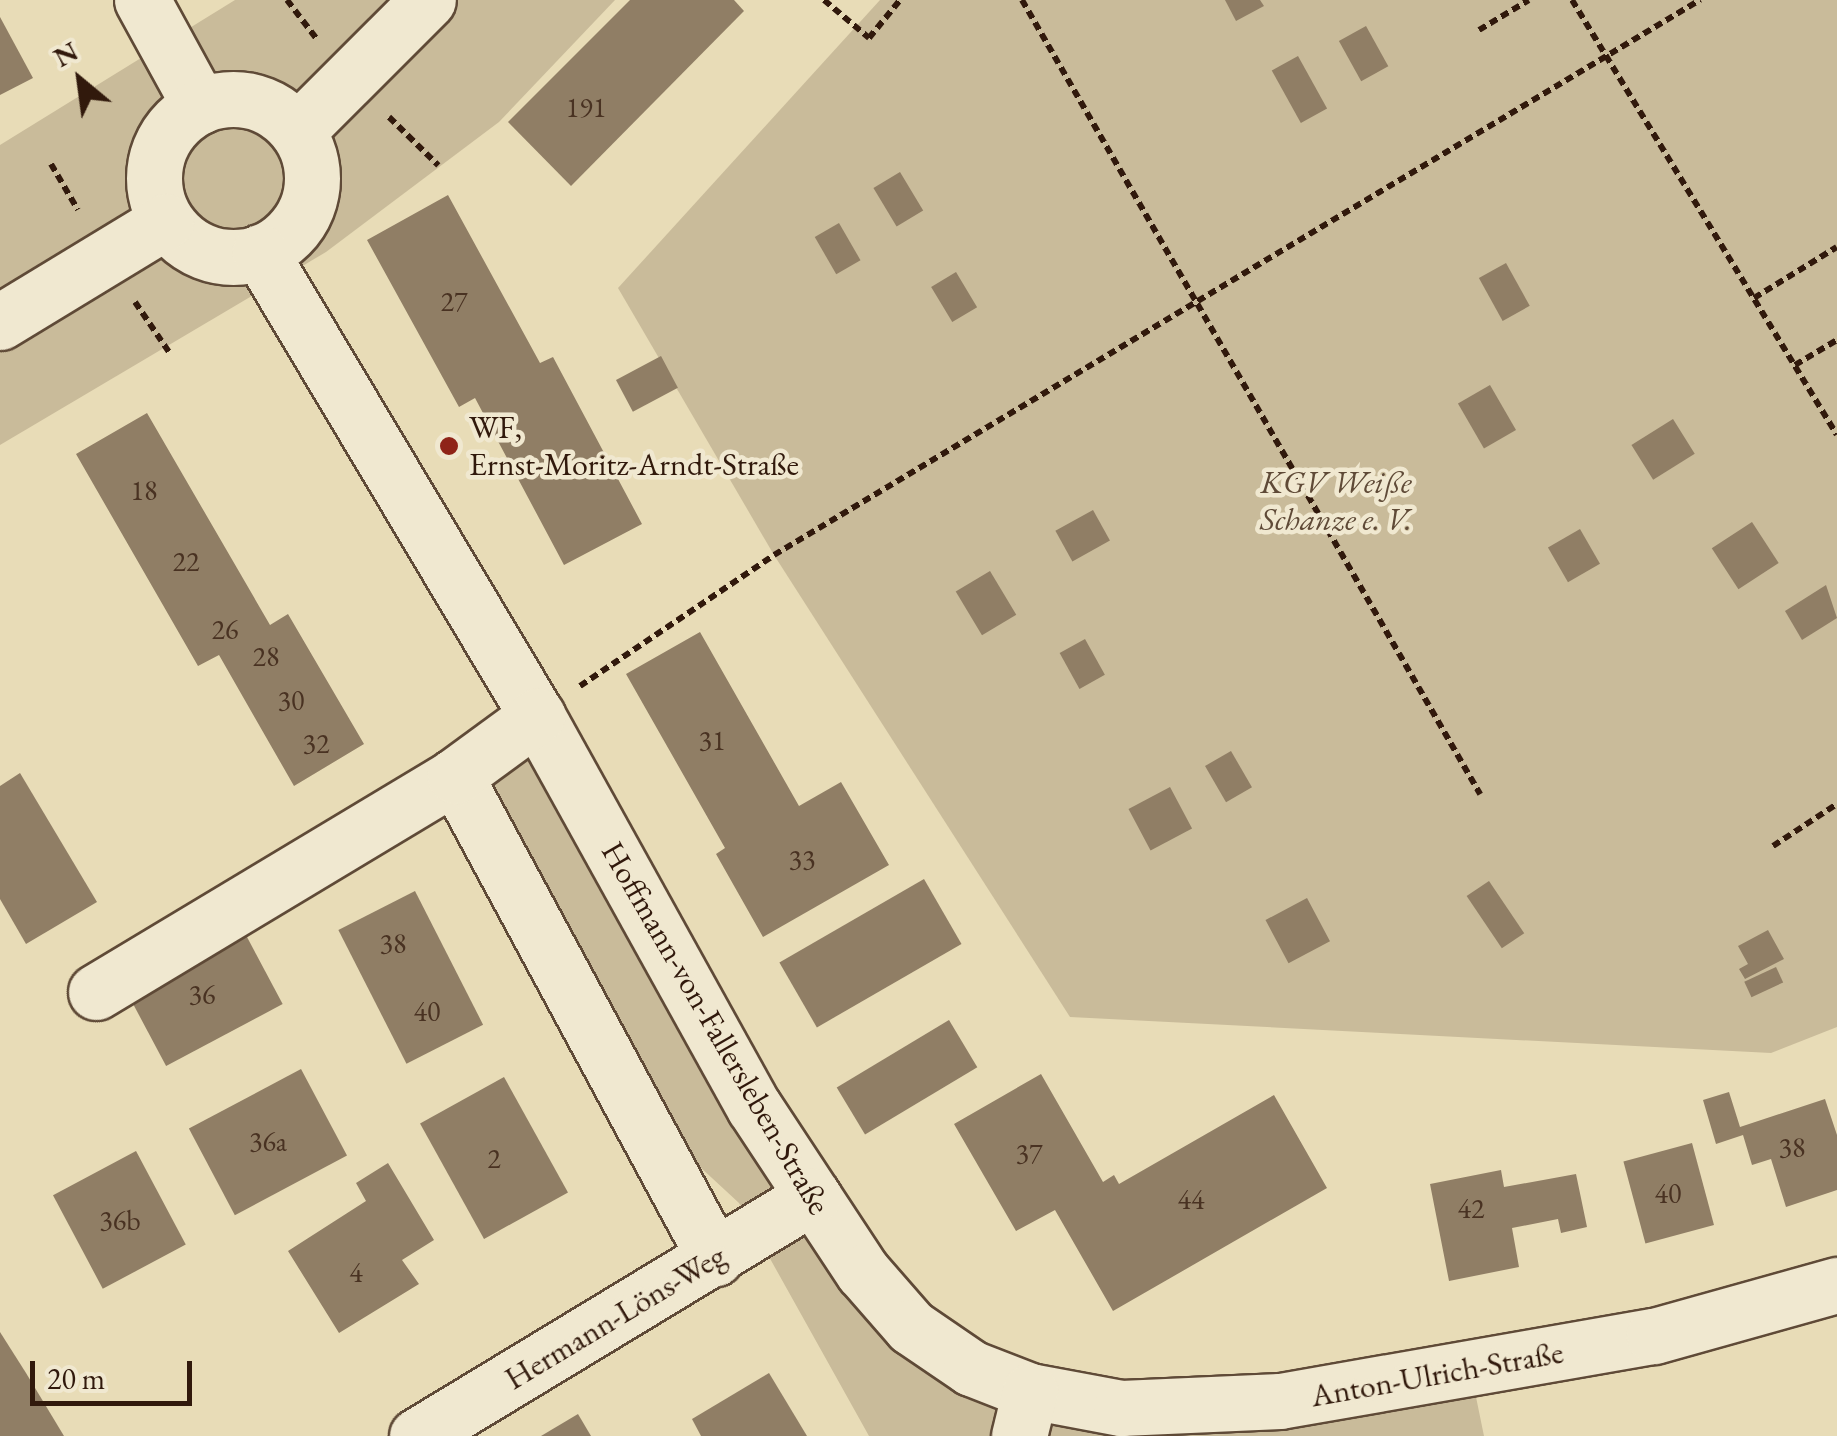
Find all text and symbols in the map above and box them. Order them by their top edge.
north arrow [30,30,130,130]
text: N [47,33,84,75]
house number: 191 [566,90,606,124]
house number: 27 [441,284,467,318]
place label: WF, Ernst-Moritz-Arndt-Straße [469,409,799,484]
marker: WF, Ernst-Moritz-Arndt-Straße [438,435,460,457]
park label: KGV Weiße Schanze e. V. [1260,464,1412,539]
house number: 18 [131,473,157,507]
house number: 22 [173,544,199,578]
house number: 26 [212,612,238,646]
house number: 28 [253,639,279,673]
house number: 30 [278,683,304,717]
house number: 31 [699,723,725,757]
house number: 32 [303,726,329,760]
street label: Hoffmann-von-Fallersleben-Straße [593,835,839,1221]
house number: 33 [789,842,815,876]
house number: 38 [380,926,406,960]
house number: 36 [189,977,215,1011]
house number: 40 [414,994,440,1028]
house number: 36a [249,1124,287,1158]
house number: 38 [1779,1130,1805,1164]
house number: 37 [1016,1136,1042,1170]
house number: 2 [487,1141,501,1175]
house number: 40 [1655,1176,1681,1210]
house number: 44 [1178,1182,1204,1216]
house number: 42 [1458,1191,1484,1225]
house number: 36b [99,1203,141,1237]
street label: Hermann-Löns-Weg [498,1236,732,1398]
house number: 4 [349,1255,363,1289]
street label: Anton-Ulrich-Straße [1308,1333,1566,1415]
scale bar [35,1341,198,1403]
text: 20 m [47,1359,105,1398]

